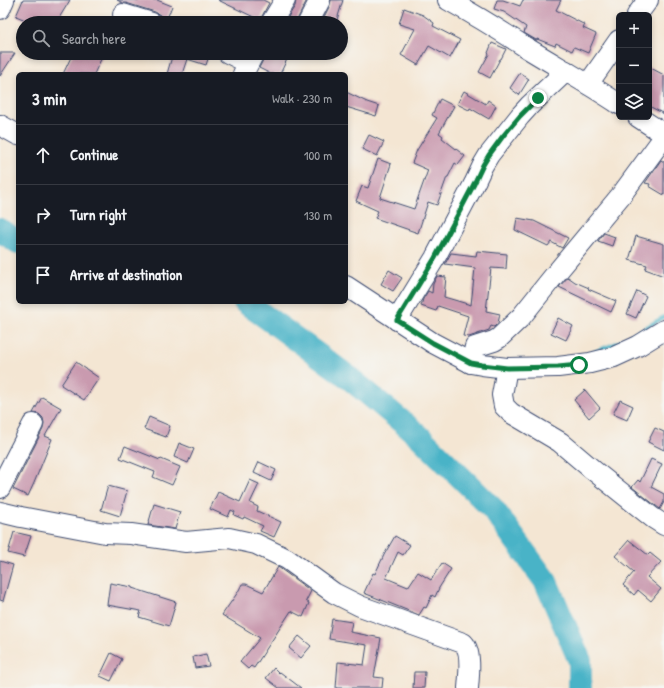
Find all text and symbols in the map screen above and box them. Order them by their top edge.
map controls [616,12,652,120]
button: + [616,12,652,48]
search box [16,16,348,60]
icon: search [30,27,52,49]
text: Search here [62,28,126,49]
button: − [616,48,652,84]
button: layers [616,84,652,120]
text: 3 min [32,87,67,110]
text: Walk · 230 m [272,89,332,107]
route end [529,89,547,107]
icon: ahead [32,144,54,166]
text: Continue [70,144,118,165]
text: 100 m [304,146,332,164]
icon: right [32,204,54,226]
text: Turn right [70,204,126,225]
text: 130 m [304,206,332,224]
icon: arrive [32,264,54,286]
text: Arrive at destination [70,264,182,285]
route start [570,356,588,374]

